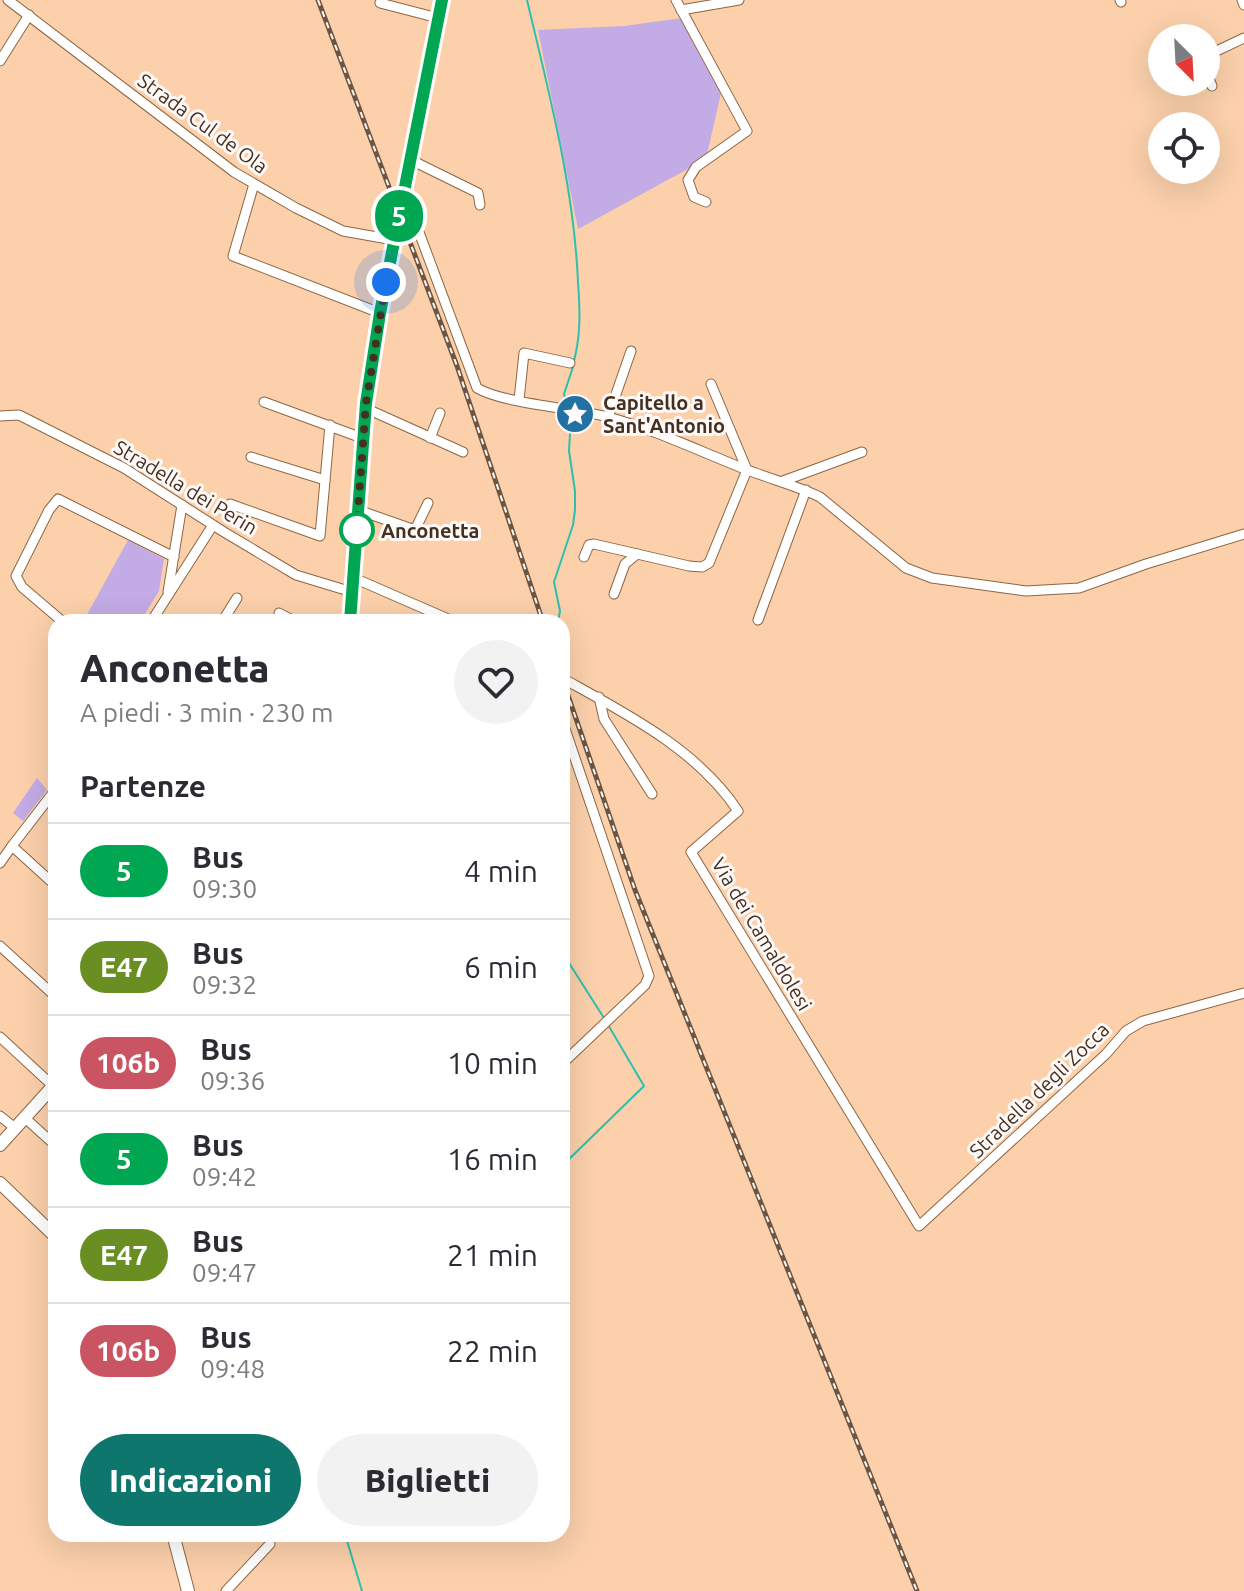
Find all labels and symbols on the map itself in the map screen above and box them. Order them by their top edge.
north arrow [1148,24,1220,96]
street label: Strada Cul de Ola [134,68,272,178]
line badge: 5 [373,190,425,242]
your location [366,262,406,302]
place label: Capitello a Sant'Antonio [603,391,725,437]
place icon: Capitello a Sant'Antonio [554,393,596,435]
street label: Stradella dei Perin [110,435,262,539]
marker: Anconetta [340,513,374,547]
place label: Anconetta [381,519,479,542]
street label: Via dei Camaldolesi [707,854,817,1014]
street label: Stradella degli Zocca [965,1018,1113,1162]

